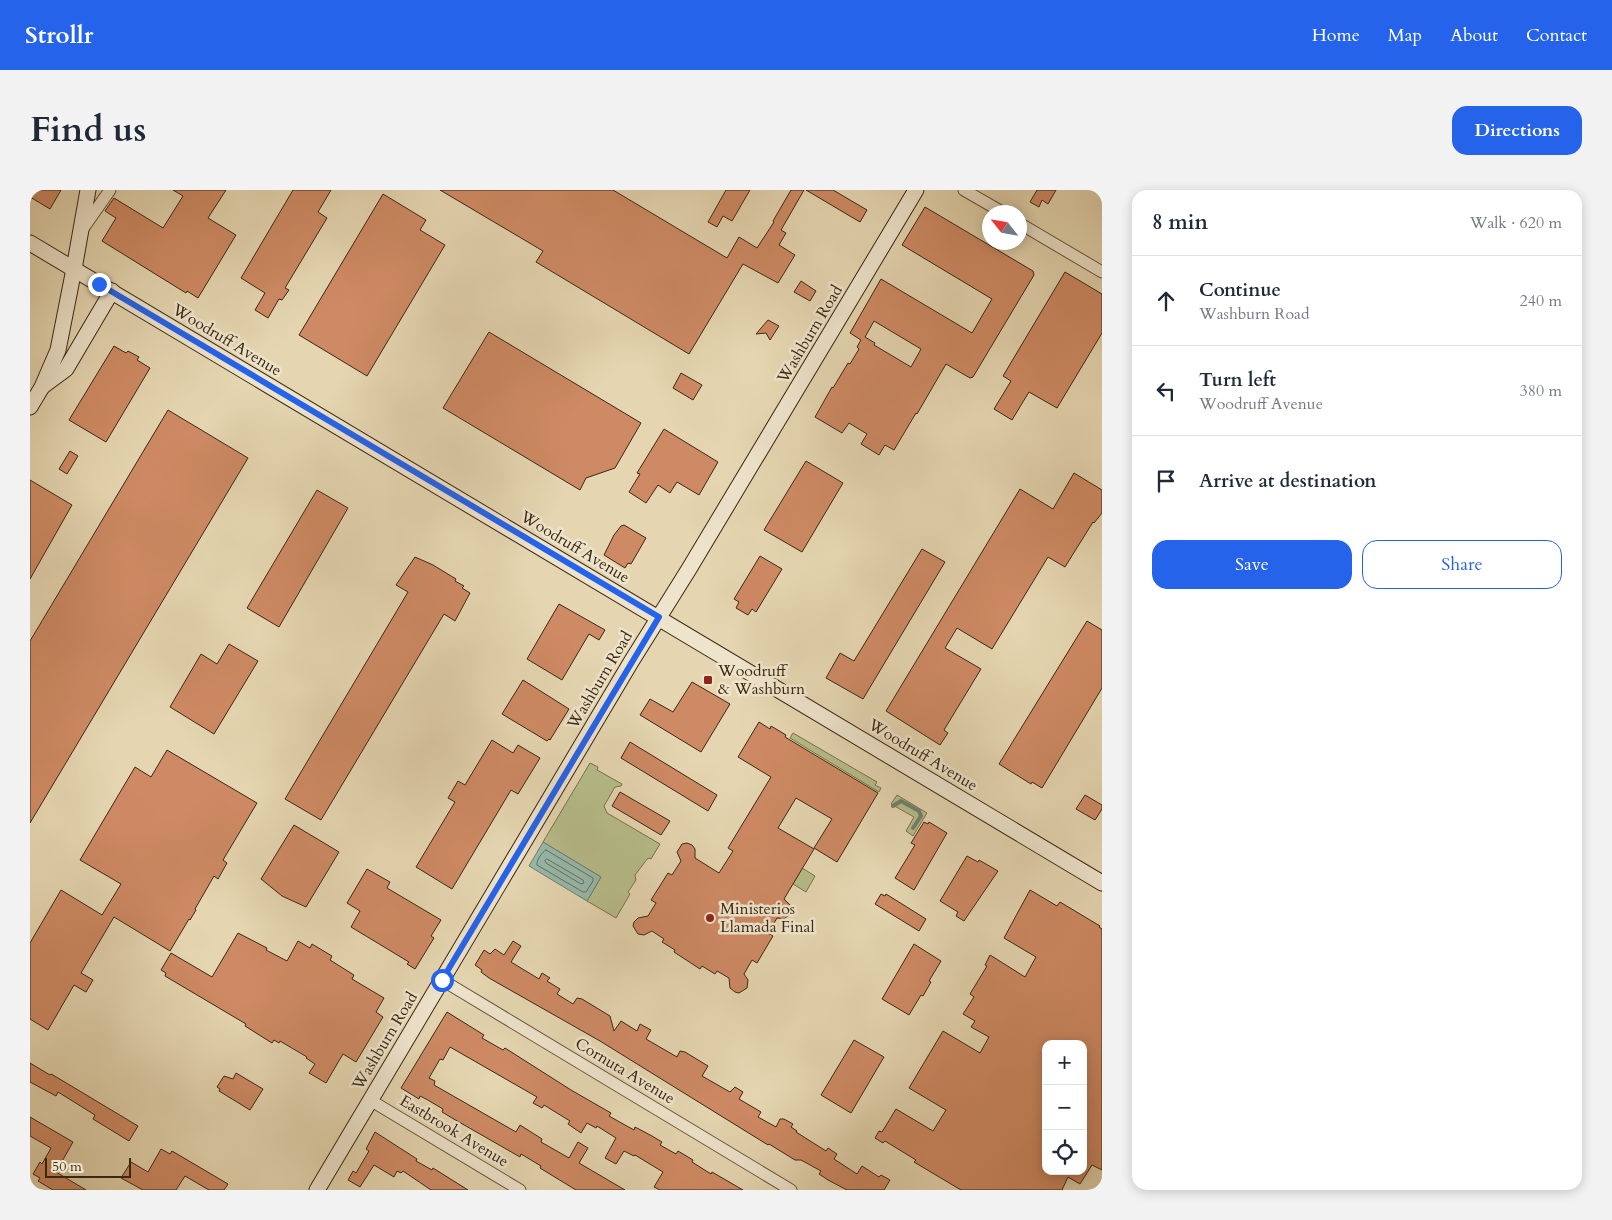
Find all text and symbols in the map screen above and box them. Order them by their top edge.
text: Strollr [25,19,93,52]
text: Home [1312,23,1360,48]
text: Map [1388,23,1422,48]
text: About [1450,23,1498,48]
text: Contact [1526,23,1587,48]
text: Find us [30,106,146,154]
button: Directions [1452,106,1582,155]
north arrow [982,205,1027,250]
text: 8 min [1152,208,1208,237]
text: Walk · 620 m [1470,212,1562,234]
route end [88,273,111,296]
text: Continue [1199,277,1281,303]
street label: Washburn Road [772,281,848,388]
icon: ahead [1152,287,1180,315]
text: 240 m [1520,290,1562,312]
street label: Woodruff Avenue [167,298,286,381]
text: Washburn Road [1199,303,1309,325]
text: Turn left [1199,367,1276,393]
icon: left [1152,377,1180,405]
text: 380 m [1520,380,1562,402]
text: Woodruff Avenue [1199,393,1323,415]
icon: arrive [1152,467,1180,495]
text: Arrive at destination [1199,468,1376,494]
street label: Woodruff Avenue [515,505,634,588]
button: Save [1152,540,1352,589]
button: Share [1362,540,1562,589]
street label: Washburn Road [562,627,638,734]
place label: Woodruff & Washburn [717,660,805,700]
marker: Woodruff & Washburn [702,674,714,686]
street label: Woodruff Avenue [863,713,982,796]
place label: Ministerios Llamada Final [720,898,815,938]
marker: Ministerios Llamada Final [704,912,716,924]
route start [431,969,454,992]
street label: Washburn Road [347,988,423,1095]
street label: Cornuta Avenue [571,1033,679,1109]
map controls [1042,1040,1087,1175]
button: + [1042,1040,1087,1085]
button: − [1042,1085,1087,1130]
street label: Eastbrook Avenue [395,1090,513,1172]
button: locate [1042,1130,1087,1175]
scale bar [45,1155,131,1178]
text: 50 m [52,1157,82,1176]

